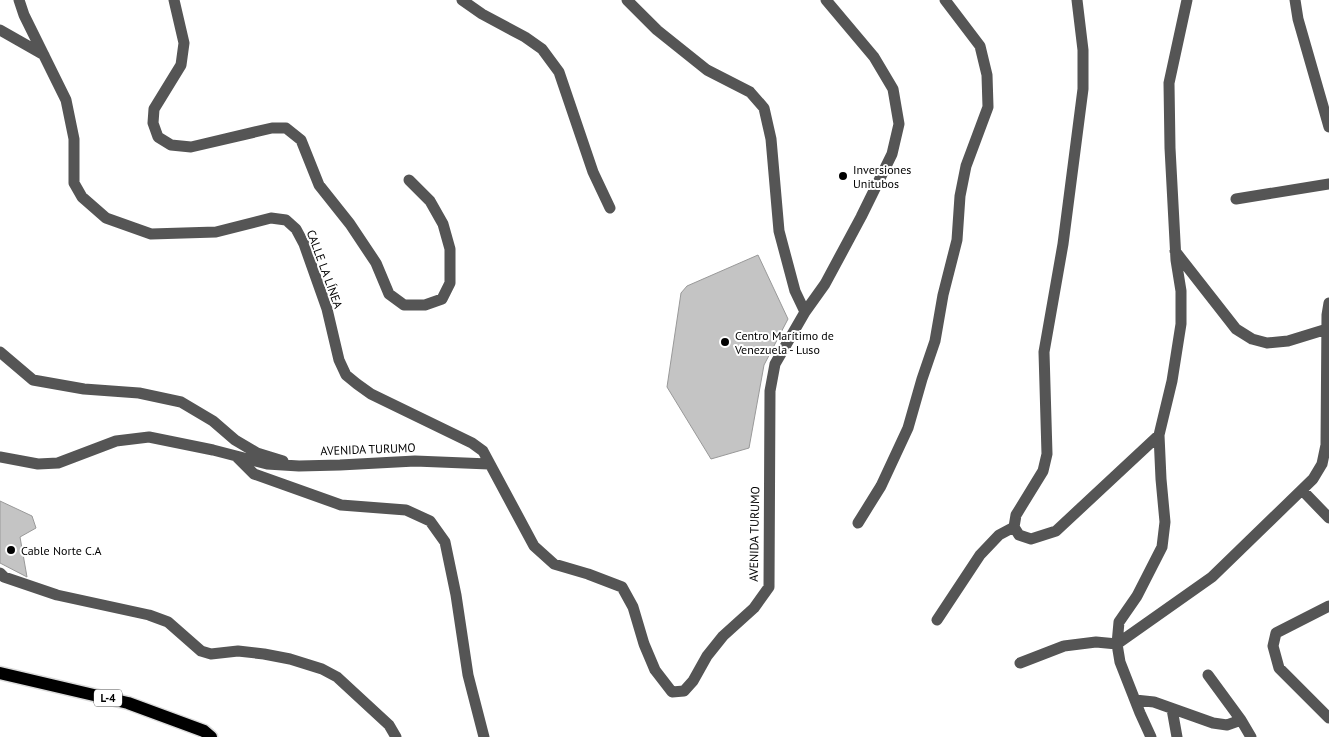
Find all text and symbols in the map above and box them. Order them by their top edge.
place label: Inversiones Unitubos [853,162,911,191]
marker: Inversiones Unitubos [837,170,849,182]
street label: CALLE LA LÍNEA [304,228,346,310]
place label: Centro Marítimo de Venezuela - Luso [734,328,834,357]
marker: Centro Marítimo de Venezuela - Luso [719,336,731,348]
street label: AVENIDA TURUMO [320,440,416,458]
street label: AVENIDA TURUMO [746,486,762,582]
place label: Cable Norte C.A [21,543,102,558]
marker: Cable Norte C.A [5,544,17,556]
road number: L-4 [94,690,122,706]

